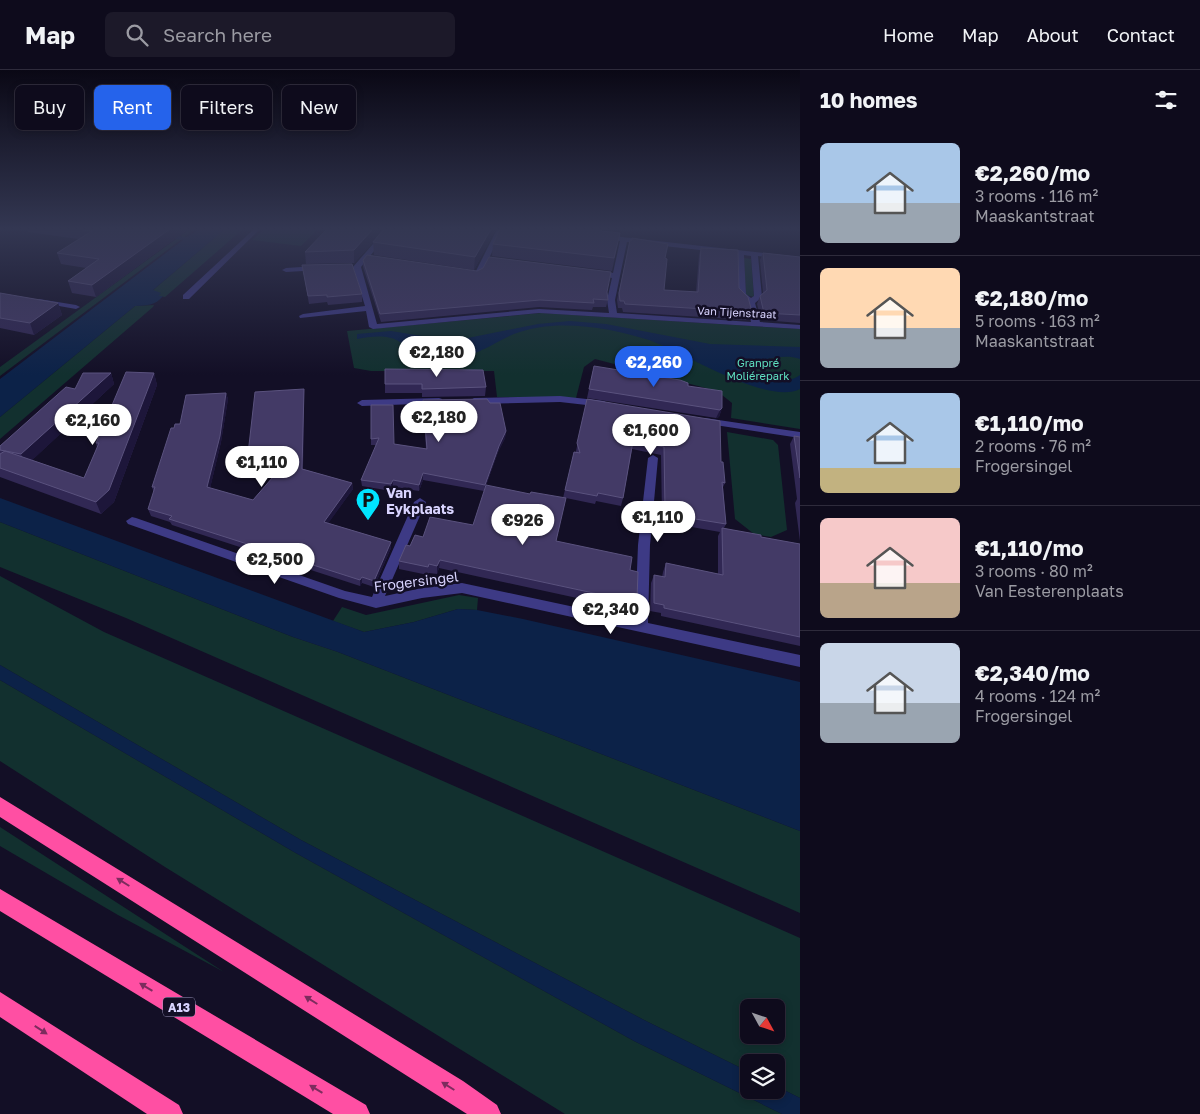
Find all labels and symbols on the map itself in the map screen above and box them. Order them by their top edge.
street label: Van Tijenstraat [697,303,777,321]
pin: €2,180 [396,336,478,378]
pin: €2,260 [613,346,695,388]
park label: Granpré Moliérepark [727,356,789,382]
pin: €2,180 [398,400,480,443]
pin: €2,160 [52,404,134,446]
pin: €1,600 [610,414,692,456]
pin: €1,110 [221,446,303,488]
place label: Van Eykplaats [386,484,454,517]
parking icon: Van Eykplaats [355,487,381,521]
pin: €1,110 [617,500,699,543]
pin: €926 [493,504,553,546]
pin: €2,500 [234,542,316,585]
street label: Frogersingel [373,567,459,595]
pin: €2,340 [570,592,652,635]
one-way arrow [117,877,130,887]
one-way arrow [140,983,153,992]
one-way arrow [304,995,317,1004]
road number: A13 [163,998,195,1016]
north arrow [740,999,785,1044]
one-way arrow [34,1026,48,1035]
one-way arrow [442,1081,455,1091]
one-way arrow [309,1084,322,1093]

